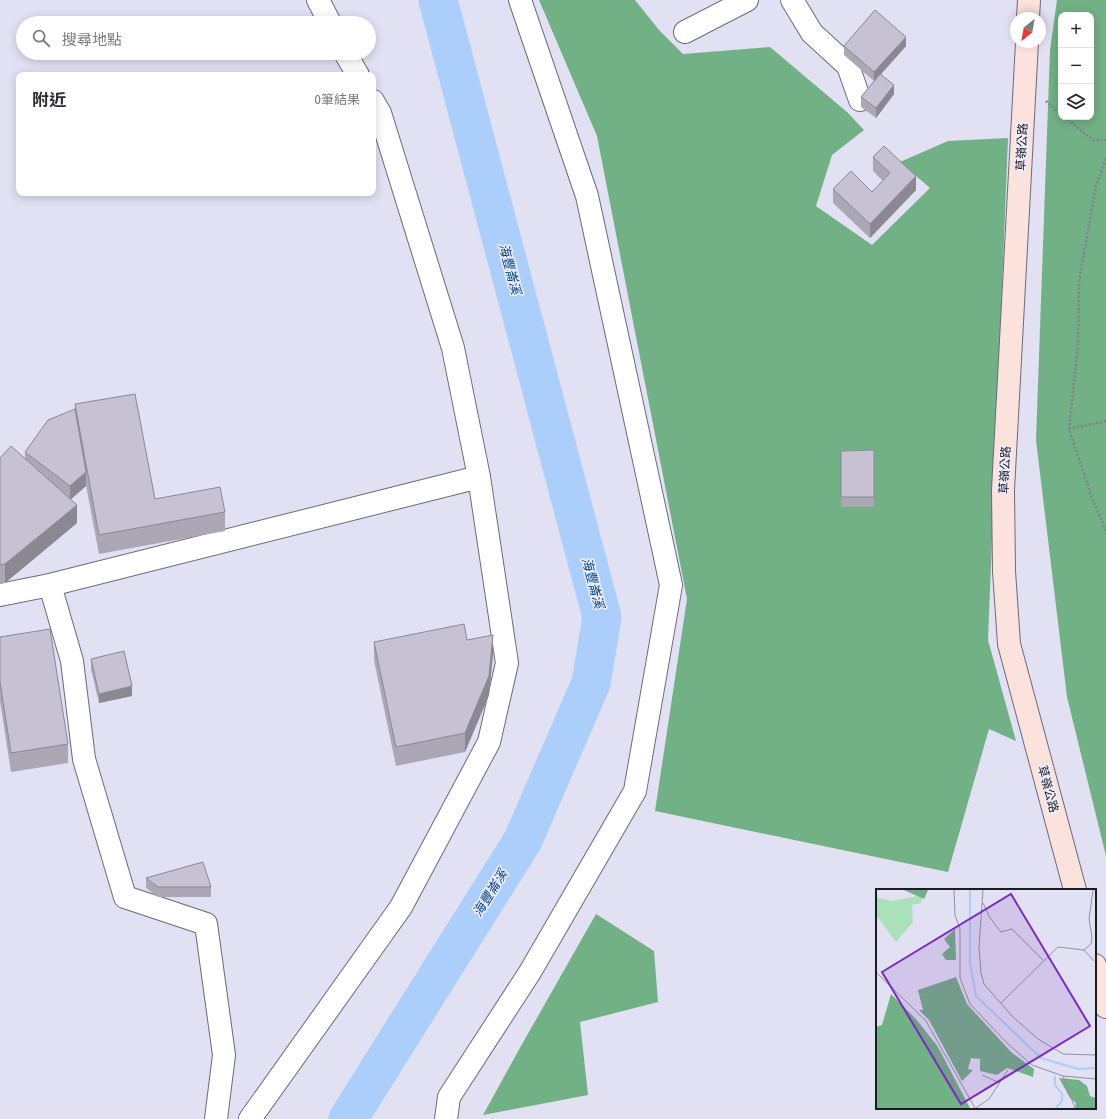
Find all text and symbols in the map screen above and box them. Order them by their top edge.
north arrow [1010,12,1046,48]
map controls [1058,12,1094,120]
button: + [1058,12,1094,48]
search box [16,16,376,60]
icon: search [30,27,52,49]
text: 搜尋地點 [62,31,122,49]
button: − [1058,48,1094,84]
button: layers [1058,84,1094,120]
text: 附近 [32,90,66,111]
text: 0筆結果 [314,92,360,107]
street label: 草嶺公路 [1014,123,1030,171]
water label: 海豐崙溪 [496,242,524,298]
street label: 草嶺公路 [997,446,1013,494]
water label: 海豐崙溪 [579,556,607,612]
street label: 草嶺公路 [1035,764,1061,814]
water label: 海豐崙溪 [470,865,511,919]
inset map [876,889,1096,1109]

